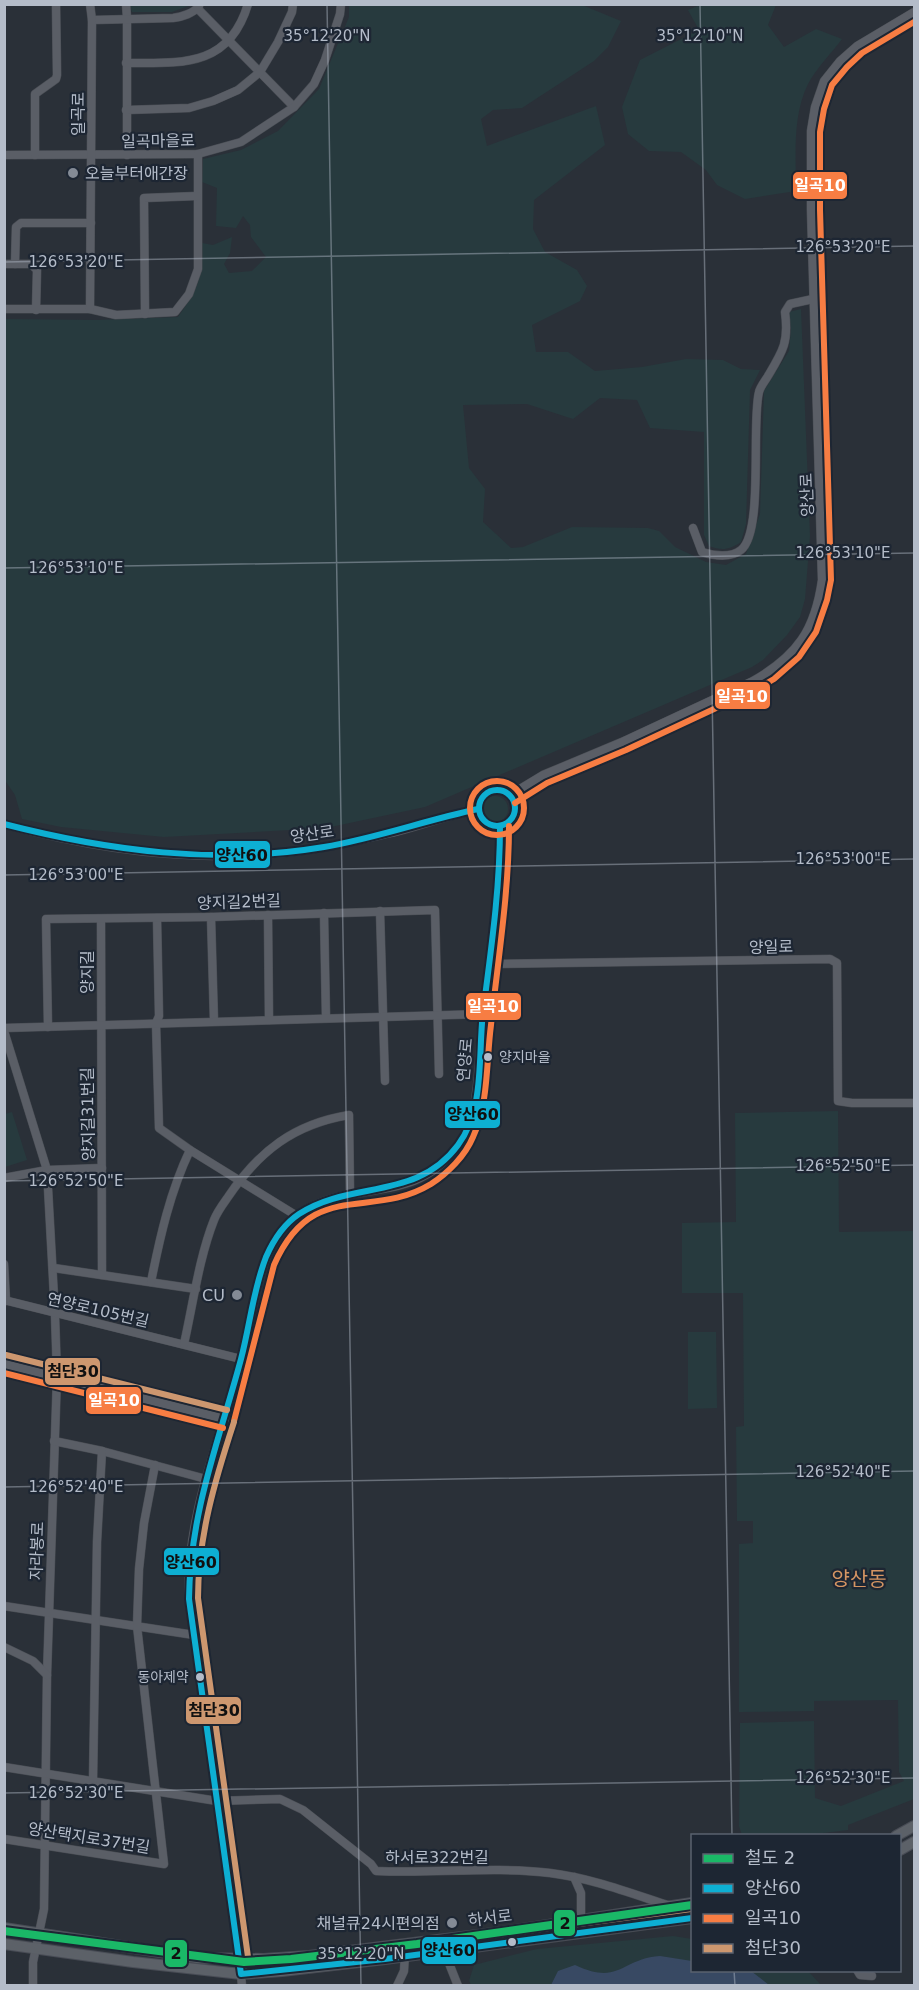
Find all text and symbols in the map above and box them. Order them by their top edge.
text: 35°12'20"N [283,27,371,45]
text: 35°12'10"N [656,27,744,45]
street label: 일곡로 [69,92,88,136]
street label: 일곡마을로 [121,131,195,151]
place label: 오늘부터애간장 [85,164,188,183]
marker: 오늘부터애간장 [66,166,80,180]
line badge: 일곡10 [792,171,848,200]
text: 일곡10 [794,176,846,195]
text: 126°53'20"E [796,238,890,256]
text: 126°53'20"E [29,253,123,271]
street label: 양산로 [797,472,817,517]
text: 126°53'10"E [796,544,890,562]
text: 126°53'10"E [29,559,123,577]
line badge: 일곡10 [714,681,771,710]
text: 일곡10 [716,687,768,706]
street label: 양산로 [289,821,335,846]
line badge: 양산60 [214,840,271,869]
text: 양산60 [216,846,268,865]
text: 126°53'00"E [796,850,890,868]
text: 126°53'00"E [29,866,123,884]
street label: 양지길2번길 [197,891,281,913]
street label: 양일로 [749,937,794,957]
street label: 양지길 [78,950,97,994]
line badge: 일곡10 [465,992,522,1021]
text: 일곡10 [467,997,519,1016]
street label: 연양로 [454,1037,476,1083]
place label: 양지마을 [499,1049,551,1065]
marker: 양지마을 [482,1051,494,1063]
street label: 양지길31번길 [78,1067,98,1161]
line badge: 양산60 [444,1100,501,1129]
text: 양산60 [447,1105,499,1124]
text: 126°52'50"E [796,1157,890,1175]
text: 126°52'50"E [29,1172,123,1190]
place label: CU [202,1286,225,1305]
marker: CU [230,1288,244,1302]
street label: 연양로105번길 [45,1289,151,1331]
line badge: 첨단30 [44,1357,101,1386]
text: 첨단30 [47,1362,99,1381]
line badge: 일곡10 [85,1386,142,1415]
text: 일곡10 [88,1391,140,1410]
text: 126°52'40"E [796,1463,890,1481]
text: 126°52'40"E [29,1478,123,1496]
street label: 자라봉로 [26,1521,48,1581]
line badge: 양산60 [163,1547,220,1576]
text: 양산60 [165,1553,217,1572]
district label: 양산동 [831,1567,887,1591]
place label: 동아제약 [137,1669,189,1685]
marker: 동아제약 [194,1671,206,1683]
line badge: 첨단30 [185,1696,242,1725]
text: 첨단30 [188,1701,240,1720]
text: 126°52'30"E [796,1769,890,1787]
text: 126°52'30"E [29,1784,123,1802]
street label: 양산택지로37번길 [27,1819,151,1857]
legend [691,1834,901,1972]
text: 철도 2 [745,1847,795,1868]
street label: 하서로322번길 [385,1848,489,1867]
text: 양산60 [745,1877,801,1898]
street label: 하서로 [467,1906,513,1930]
text: 일곡10 [745,1907,801,1928]
line badge: 2 [553,1909,576,1937]
place label: 채널큐24시편의점 [317,1914,440,1933]
text: 2 [559,1914,571,1933]
marker: 채널큐24시편의점 [445,1916,459,1930]
line badge: 양산60 [421,1936,477,1965]
unlabelled marker [506,1936,518,1948]
text: 첨단30 [745,1937,801,1958]
line badge: 2 [164,1939,188,1968]
text: 양산60 [423,1941,475,1960]
text: 2 [170,1944,182,1963]
text: 35°12'20"N [317,1945,405,1963]

